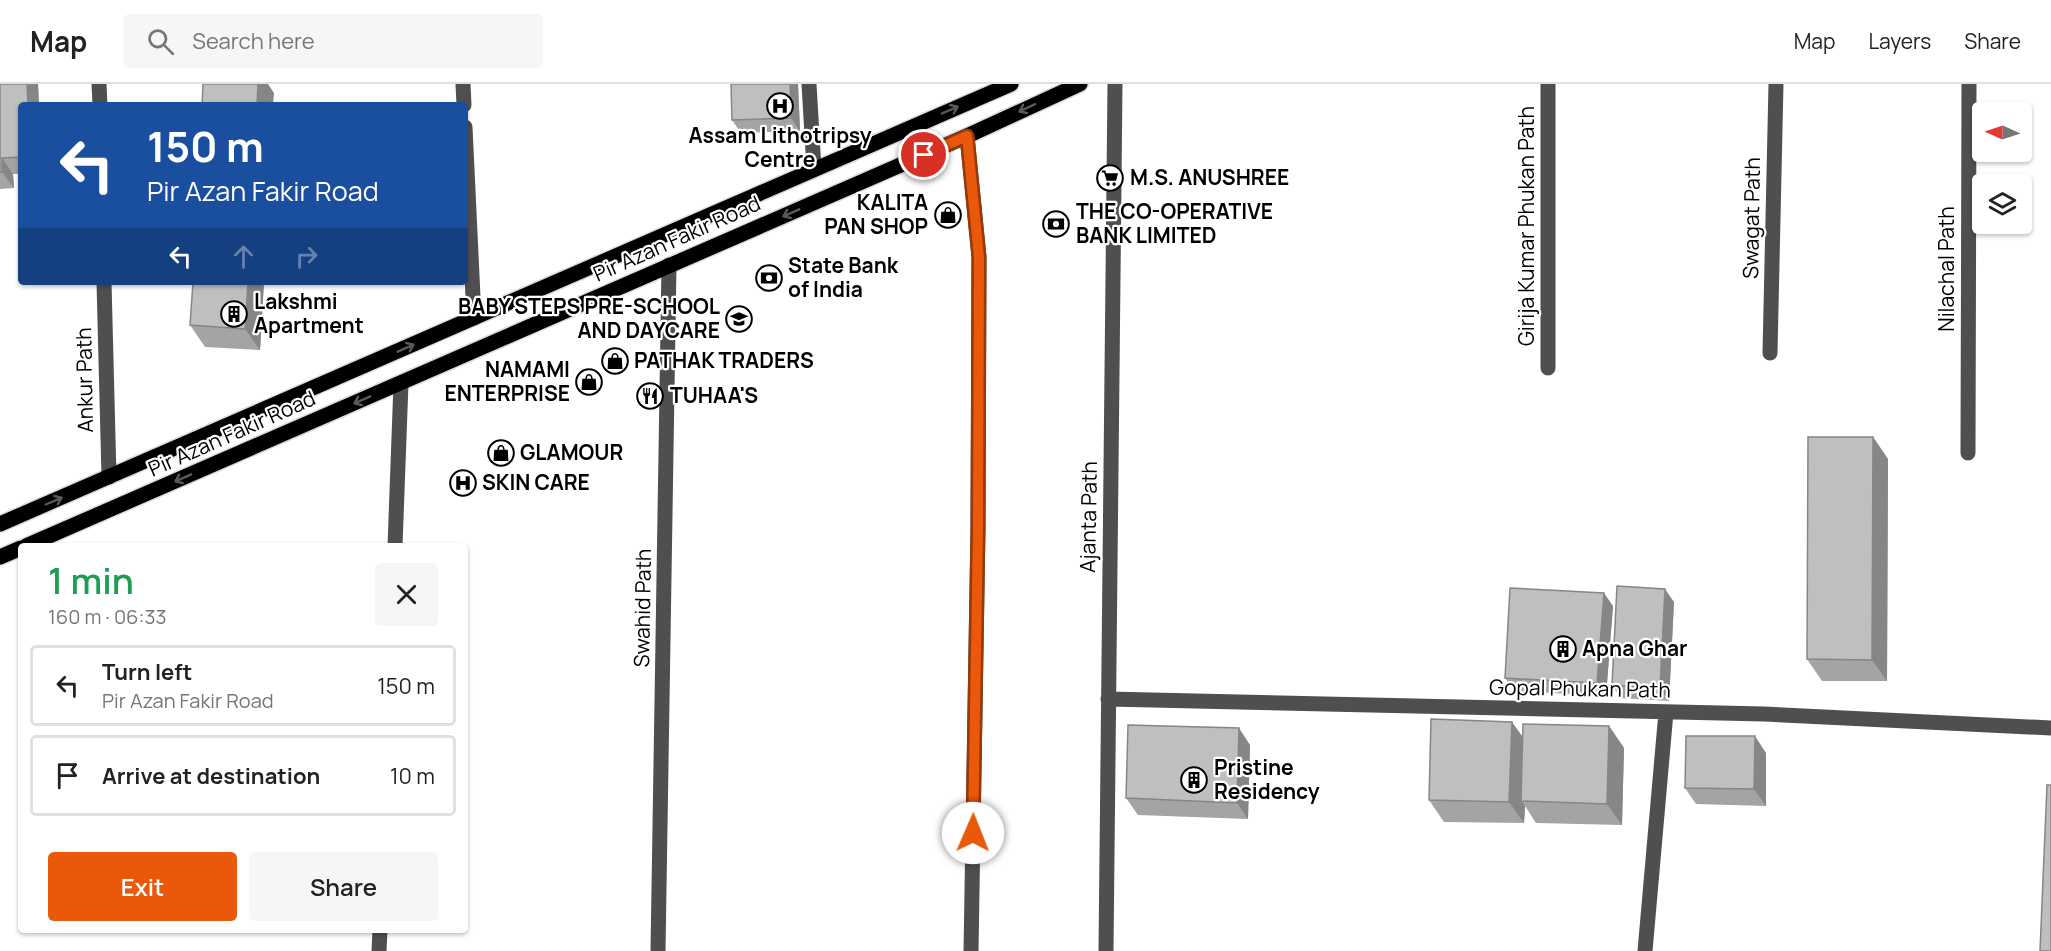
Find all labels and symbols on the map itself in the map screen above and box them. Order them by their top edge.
hospital icon: Assam Lithotripsy Centre [765,91,795,121]
north arrow [1972,102,2032,162]
one-way arrow [1018,103,1036,115]
one-way arrow [941,104,959,115]
street label: Girija Kumar Phukan Path [1512,106,1540,346]
place label: Assam Lithotripsy Centre [688,121,872,173]
pin [898,129,949,180]
street label: Swagat Path [1736,157,1766,279]
supermarket icon: M.S. ANUSHREE [1095,163,1125,193]
place label: M.S. ANUSHREE [1130,163,1289,191]
place label: KALITA PAN SHOP [824,188,928,240]
street label: Pir Azan Fakir Road [589,189,765,288]
place label: THE CO-OPERATIVE BANK LIMITED [1076,197,1273,249]
shop icon: KALITA PAN SHOP [933,200,963,230]
street label: Nilachal Path [1932,206,1960,332]
one-way arrow [782,208,800,219]
bank icon: THE CO-OPERATIVE BANK LIMITED [1041,209,1071,239]
place label: State Bank of India [788,251,899,303]
bank icon: State Bank of India [754,263,784,293]
place label: Lakshmi Apartment [254,287,364,339]
place label: BABY STEPS PRE-SCHOOL AND DAYCARE [458,292,720,344]
building icon: Lakshmi Apartment [219,299,249,329]
school or university icon: BABY STEPS PRE-SCHOOL AND DAYCARE [724,304,754,334]
street label: Ankur Path [69,327,99,433]
one-way arrow [396,342,414,353]
shop icon: PATHAK TRADERS [600,346,630,376]
place label: PATHAK TRADERS [634,346,814,374]
place label: NAMAMI ENTERPRISE [445,355,570,407]
shop icon: NAMAMI ENTERPRISE [574,367,604,397]
restaurant icon: TUHAA'S [635,381,665,411]
place label: TUHAA'S [670,381,758,409]
street label: Pir Azan Fakir Road [144,384,320,483]
one-way arrow [353,395,371,406]
shop icon: GLAMOUR [486,438,516,468]
place label: GLAMOUR [520,438,623,466]
street label: Ajanta Path [1073,461,1103,573]
hospital icon: SKIN CARE [448,468,478,498]
place label: SKIN CARE [482,468,590,496]
one-way arrow [175,472,193,484]
one-way arrow [44,495,62,506]
street label: Swahid Path [627,548,657,668]
building icon: Apna Ghar [1548,634,1578,664]
place label: Apna Ghar [1582,634,1687,662]
street label: Gopal Phukan Path [1489,672,1671,704]
place label: Pristine Residency [1214,753,1320,805]
building icon: Pristine Residency [1179,765,1209,795]
position arrow [941,801,1005,865]

